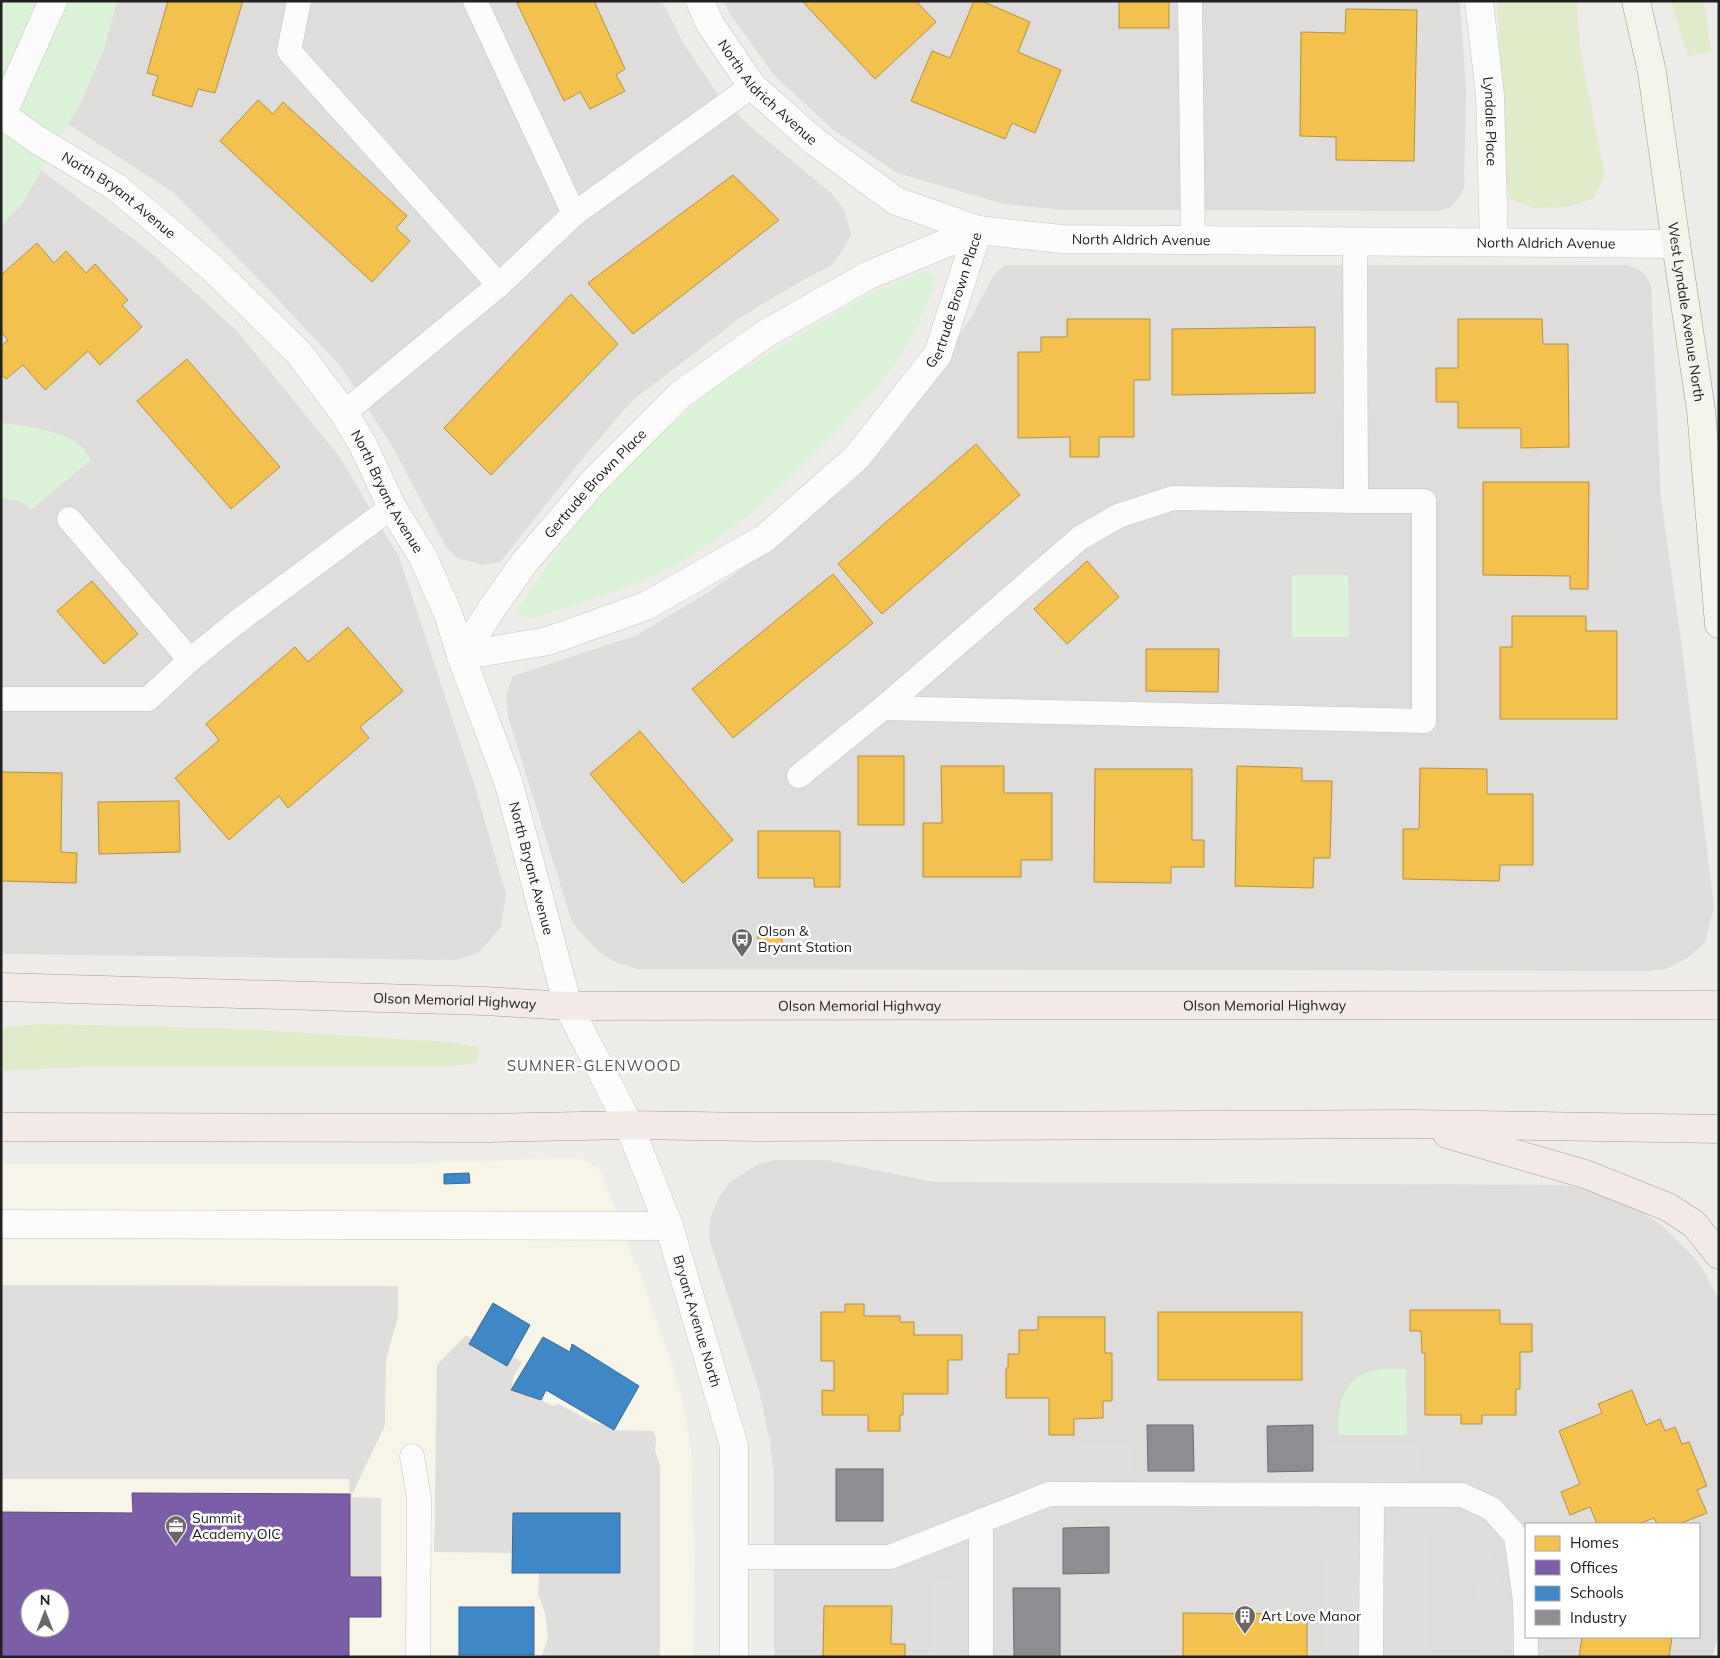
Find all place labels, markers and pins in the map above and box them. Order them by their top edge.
place label: Olson & Bryant Station [758,922,852,956]
bus stop icon: Olson & Bryant Station [730,927,754,958]
place label: Summit Academy OIC [192,1509,281,1543]
office icon: Summit Academy OIC [164,1514,188,1545]
building icon: Art Love Manor [1233,1604,1257,1635]
place label: Art Love Manor [1261,1607,1362,1625]

